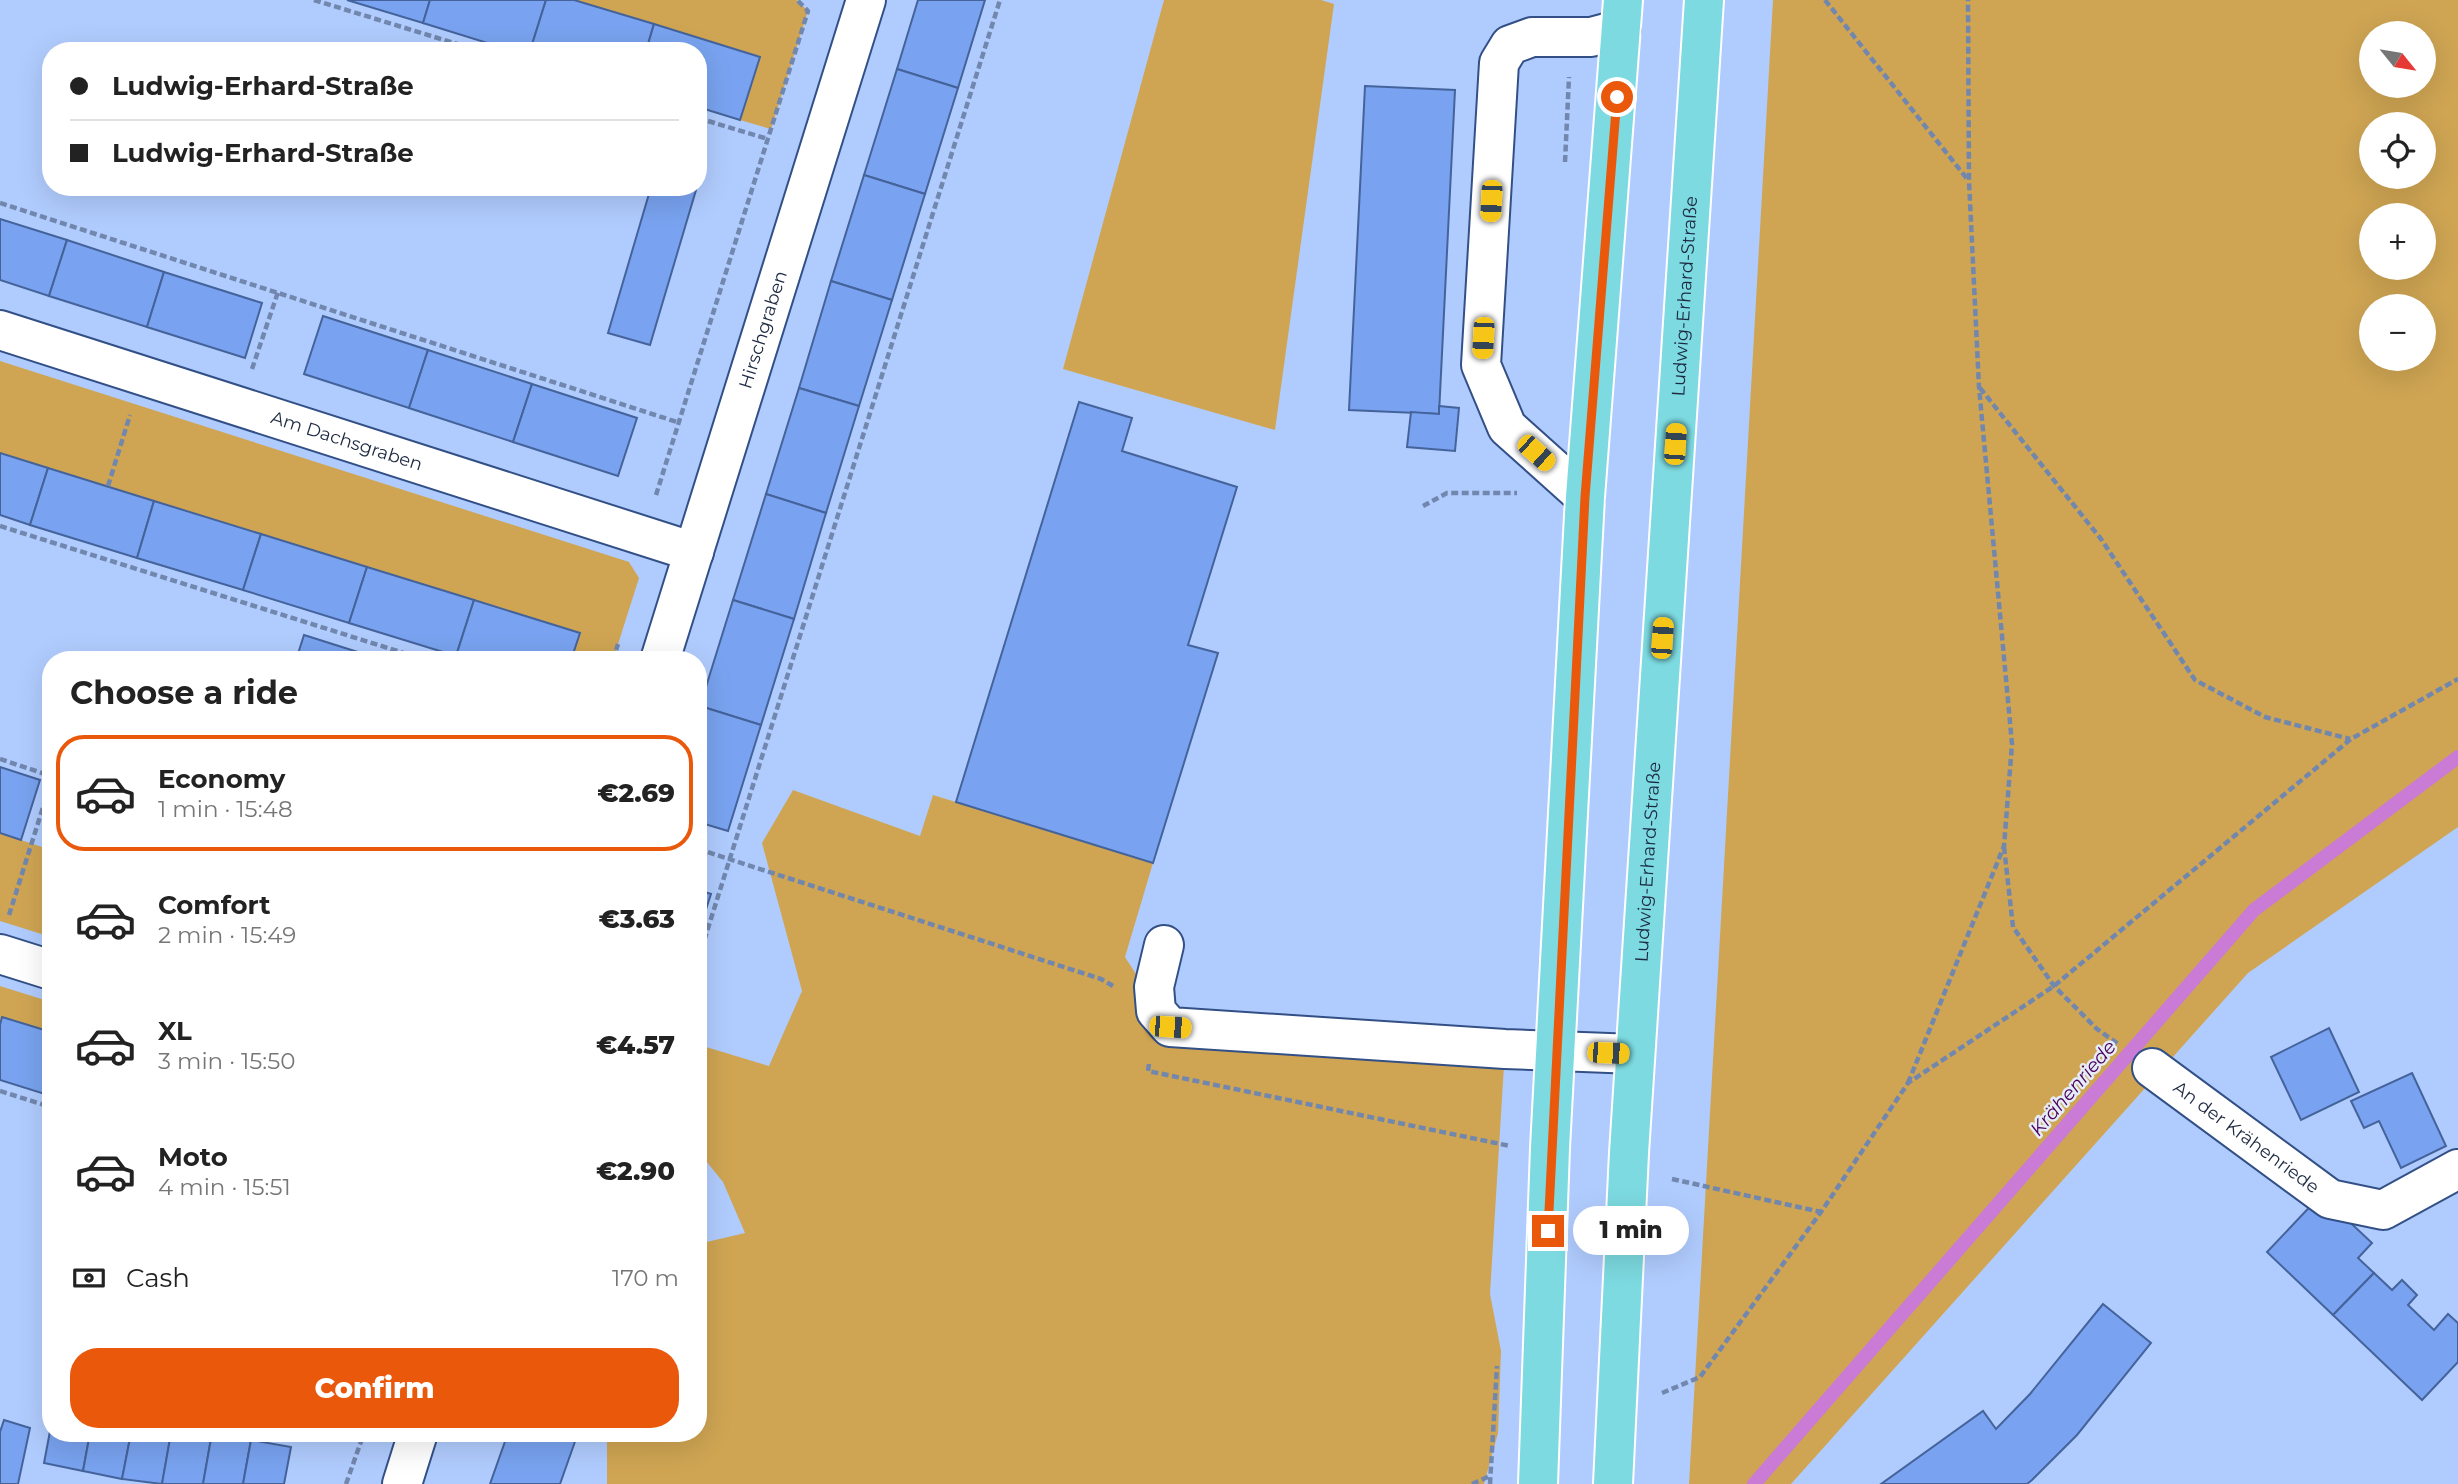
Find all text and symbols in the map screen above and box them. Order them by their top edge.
north arrow [2359,21,2436,98]
map controls [2359,21,2436,371]
text: Ludwig-Erhard-Straße [112,70,414,102]
route start [1601,81,1633,113]
button: locate [2359,112,2436,189]
text: Ludwig-Erhard-Straße [112,137,414,169]
car [1480,179,1503,223]
street label: Ludwig-Erhard-Straße [1667,195,1702,397]
button: + [2359,203,2436,280]
street label: Hirschgraben [734,268,792,391]
button: − [2359,294,2436,371]
car [1472,316,1495,360]
street label: Am Dachsgraben [268,406,425,475]
car [1664,422,1687,466]
car [1514,431,1559,475]
car [1651,616,1674,660]
text: Choose a ride [70,673,298,712]
street label: Ludwig-Erhard-Straße [1630,761,1665,963]
icon: car [74,762,137,825]
text: Economy [158,763,285,795]
text: €2.69 [597,777,675,809]
text: 1 min · 15:48 [158,795,293,823]
icon: car [74,888,137,951]
text: Comfort [158,889,270,921]
text: €3.63 [598,903,675,935]
text: 2 min · 15:49 [158,921,296,949]
icon: car [74,1014,137,1077]
text: XL [158,1015,192,1047]
car [1149,1015,1192,1039]
text: €4.57 [596,1029,675,1061]
water label: Krähenriede [2025,1035,2121,1141]
car [1587,1042,1630,1064]
text: 3 min · 15:50 [158,1047,295,1075]
street label: An der Krähenriede [2169,1076,2324,1198]
icon: car [74,1140,137,1203]
text: Moto [158,1141,228,1173]
text: €2.90 [596,1155,675,1187]
text: 4 min · 15:51 [158,1173,291,1201]
callout: 1 min [1572,1206,1688,1256]
route end [1532,1215,1564,1247]
text: 1 min [1599,1216,1663,1244]
icon: cash [70,1259,108,1297]
text: Cash [126,1262,190,1294]
text: 170 m [612,1264,679,1292]
button: Confirm [70,1348,679,1428]

